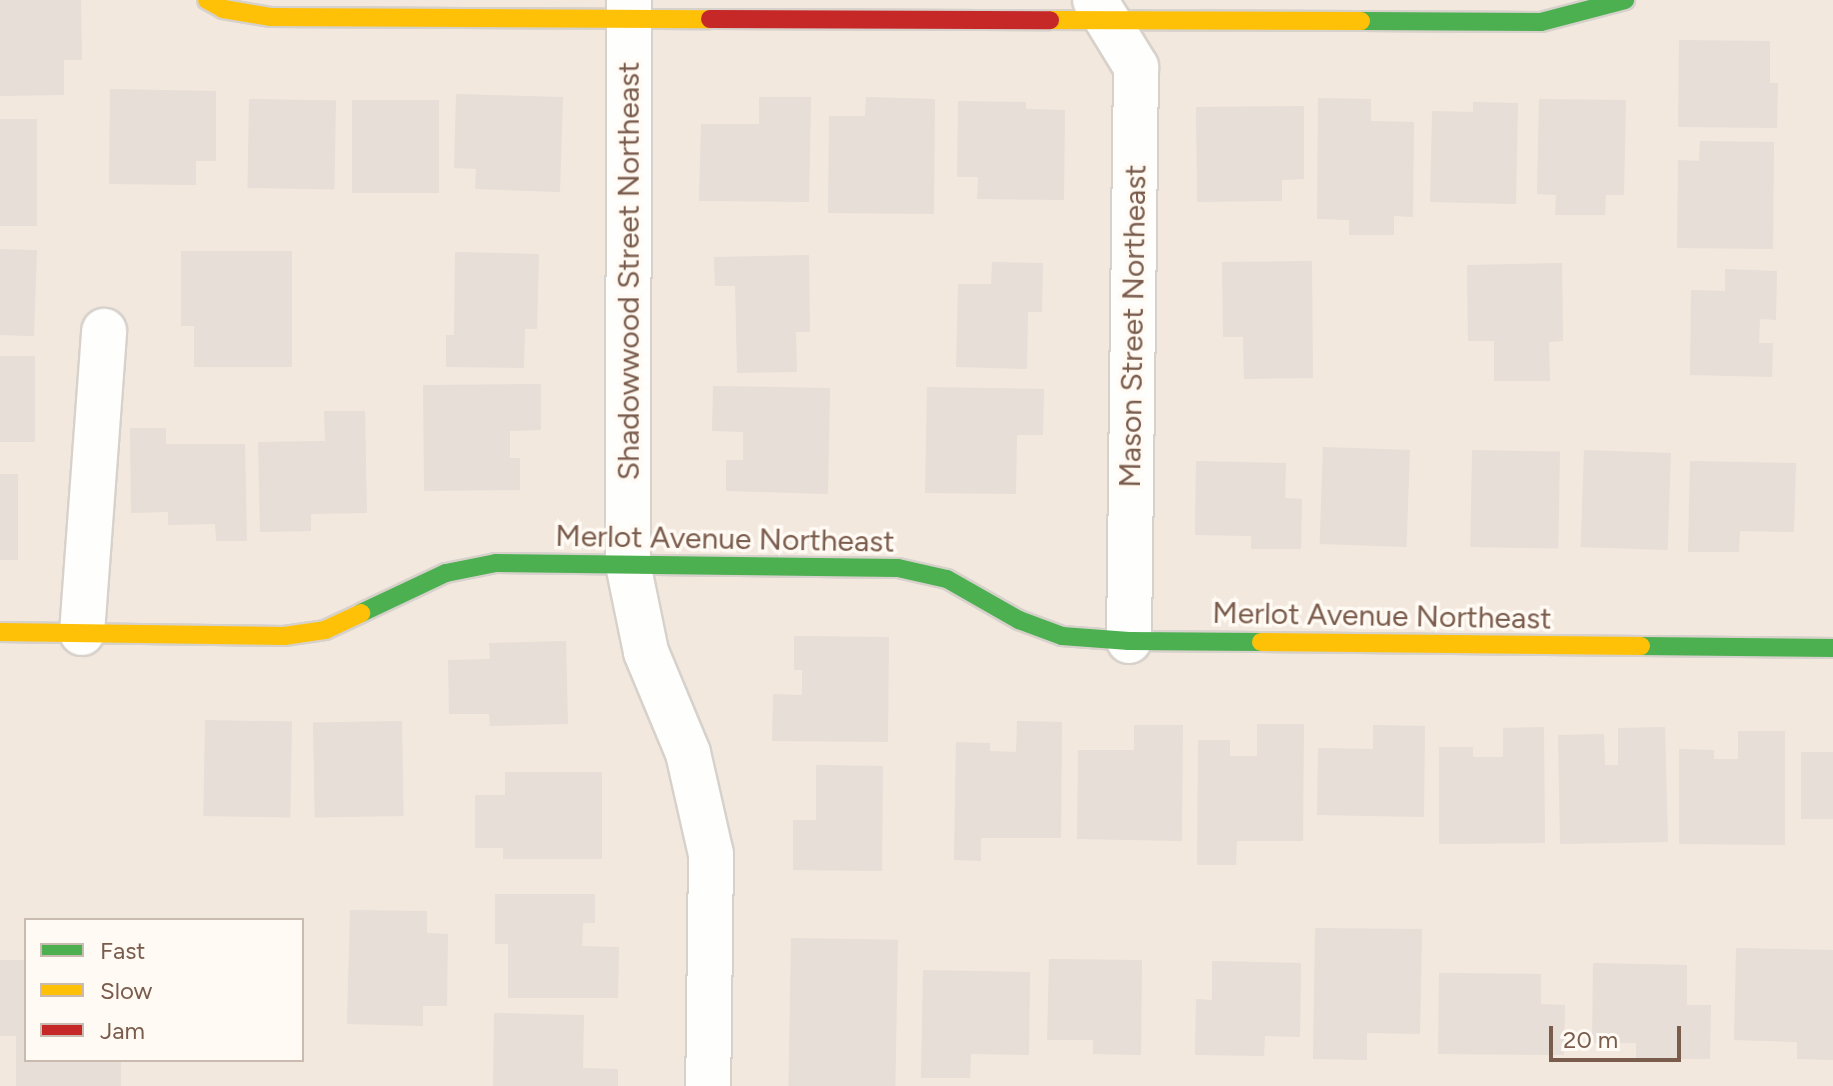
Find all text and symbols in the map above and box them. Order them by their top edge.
street label: Shadowwood Street Northeast [611,62,647,480]
street label: Mason Street Northeast [1112,164,1154,488]
street label: Merlot Avenue Northeast [555,518,895,560]
street label: Merlot Avenue Northeast [1212,595,1552,637]
legend [24,918,304,1062]
text: Fast [100,936,145,965]
text: Slow [100,976,152,1005]
scale bar [1553,1010,1685,1060]
text: Jam [100,1016,145,1045]
text: 20 m [1563,1025,1618,1054]

